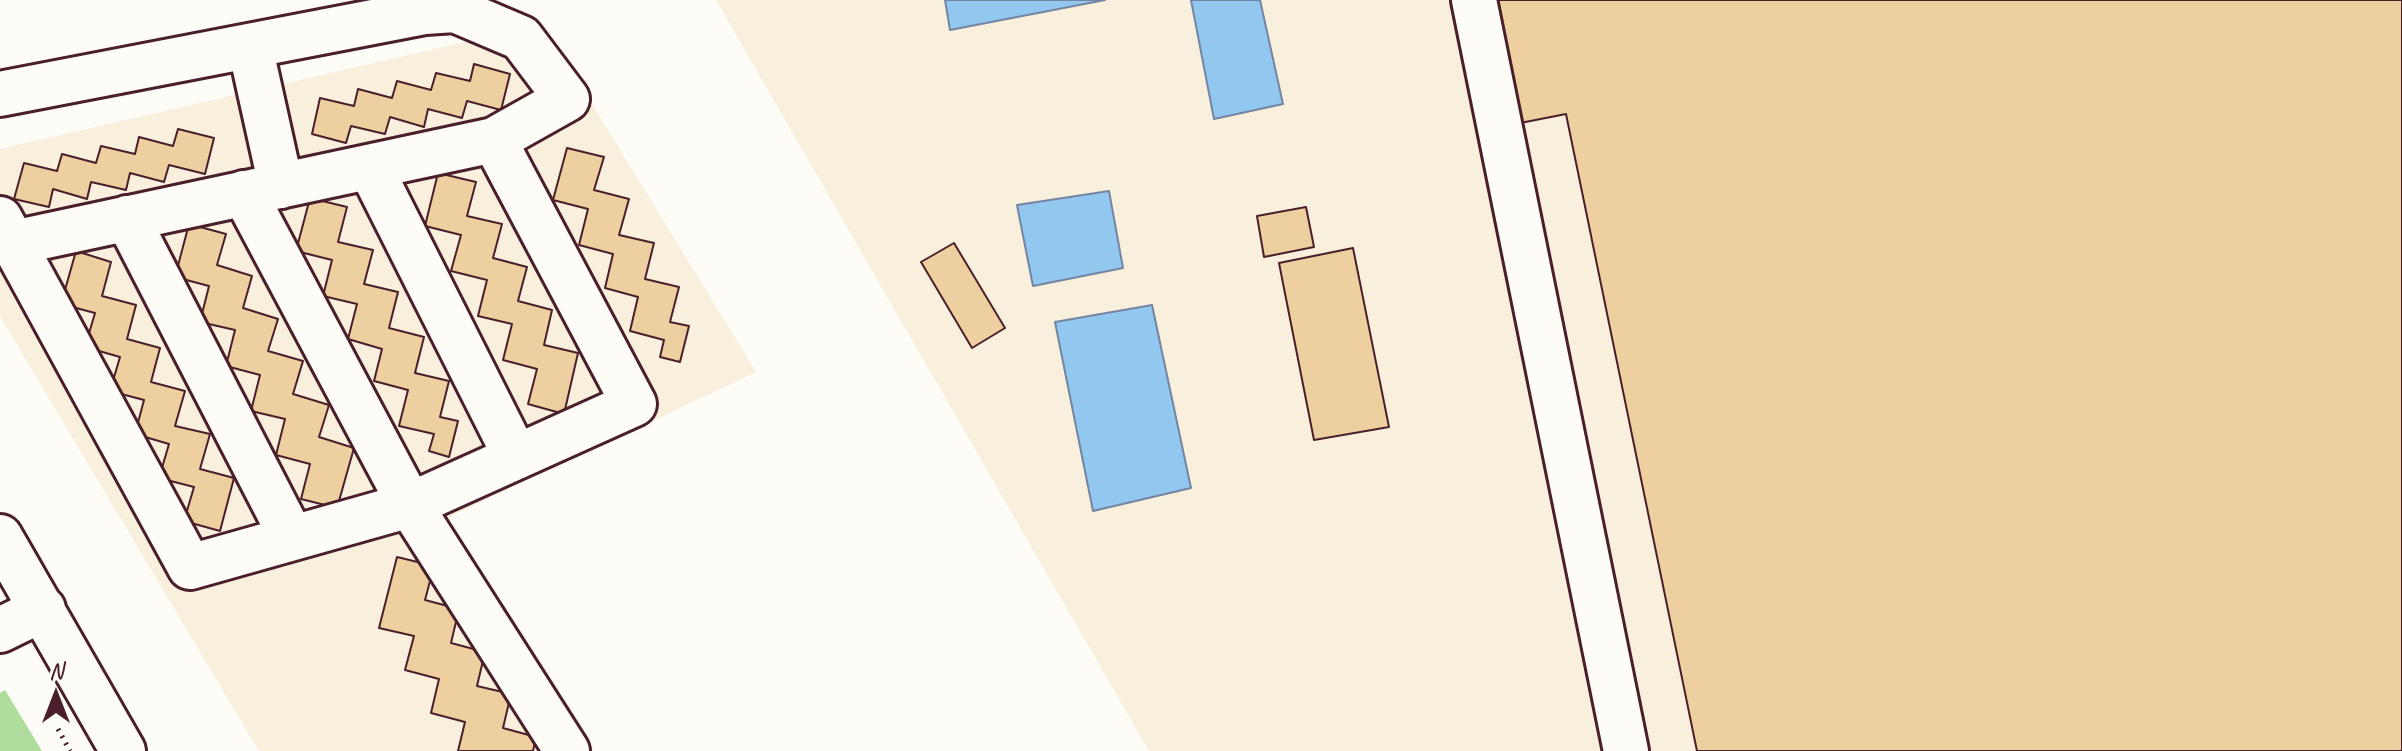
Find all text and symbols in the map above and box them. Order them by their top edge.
north arrow [16,655,96,735]
text: N [49,657,63,685]

